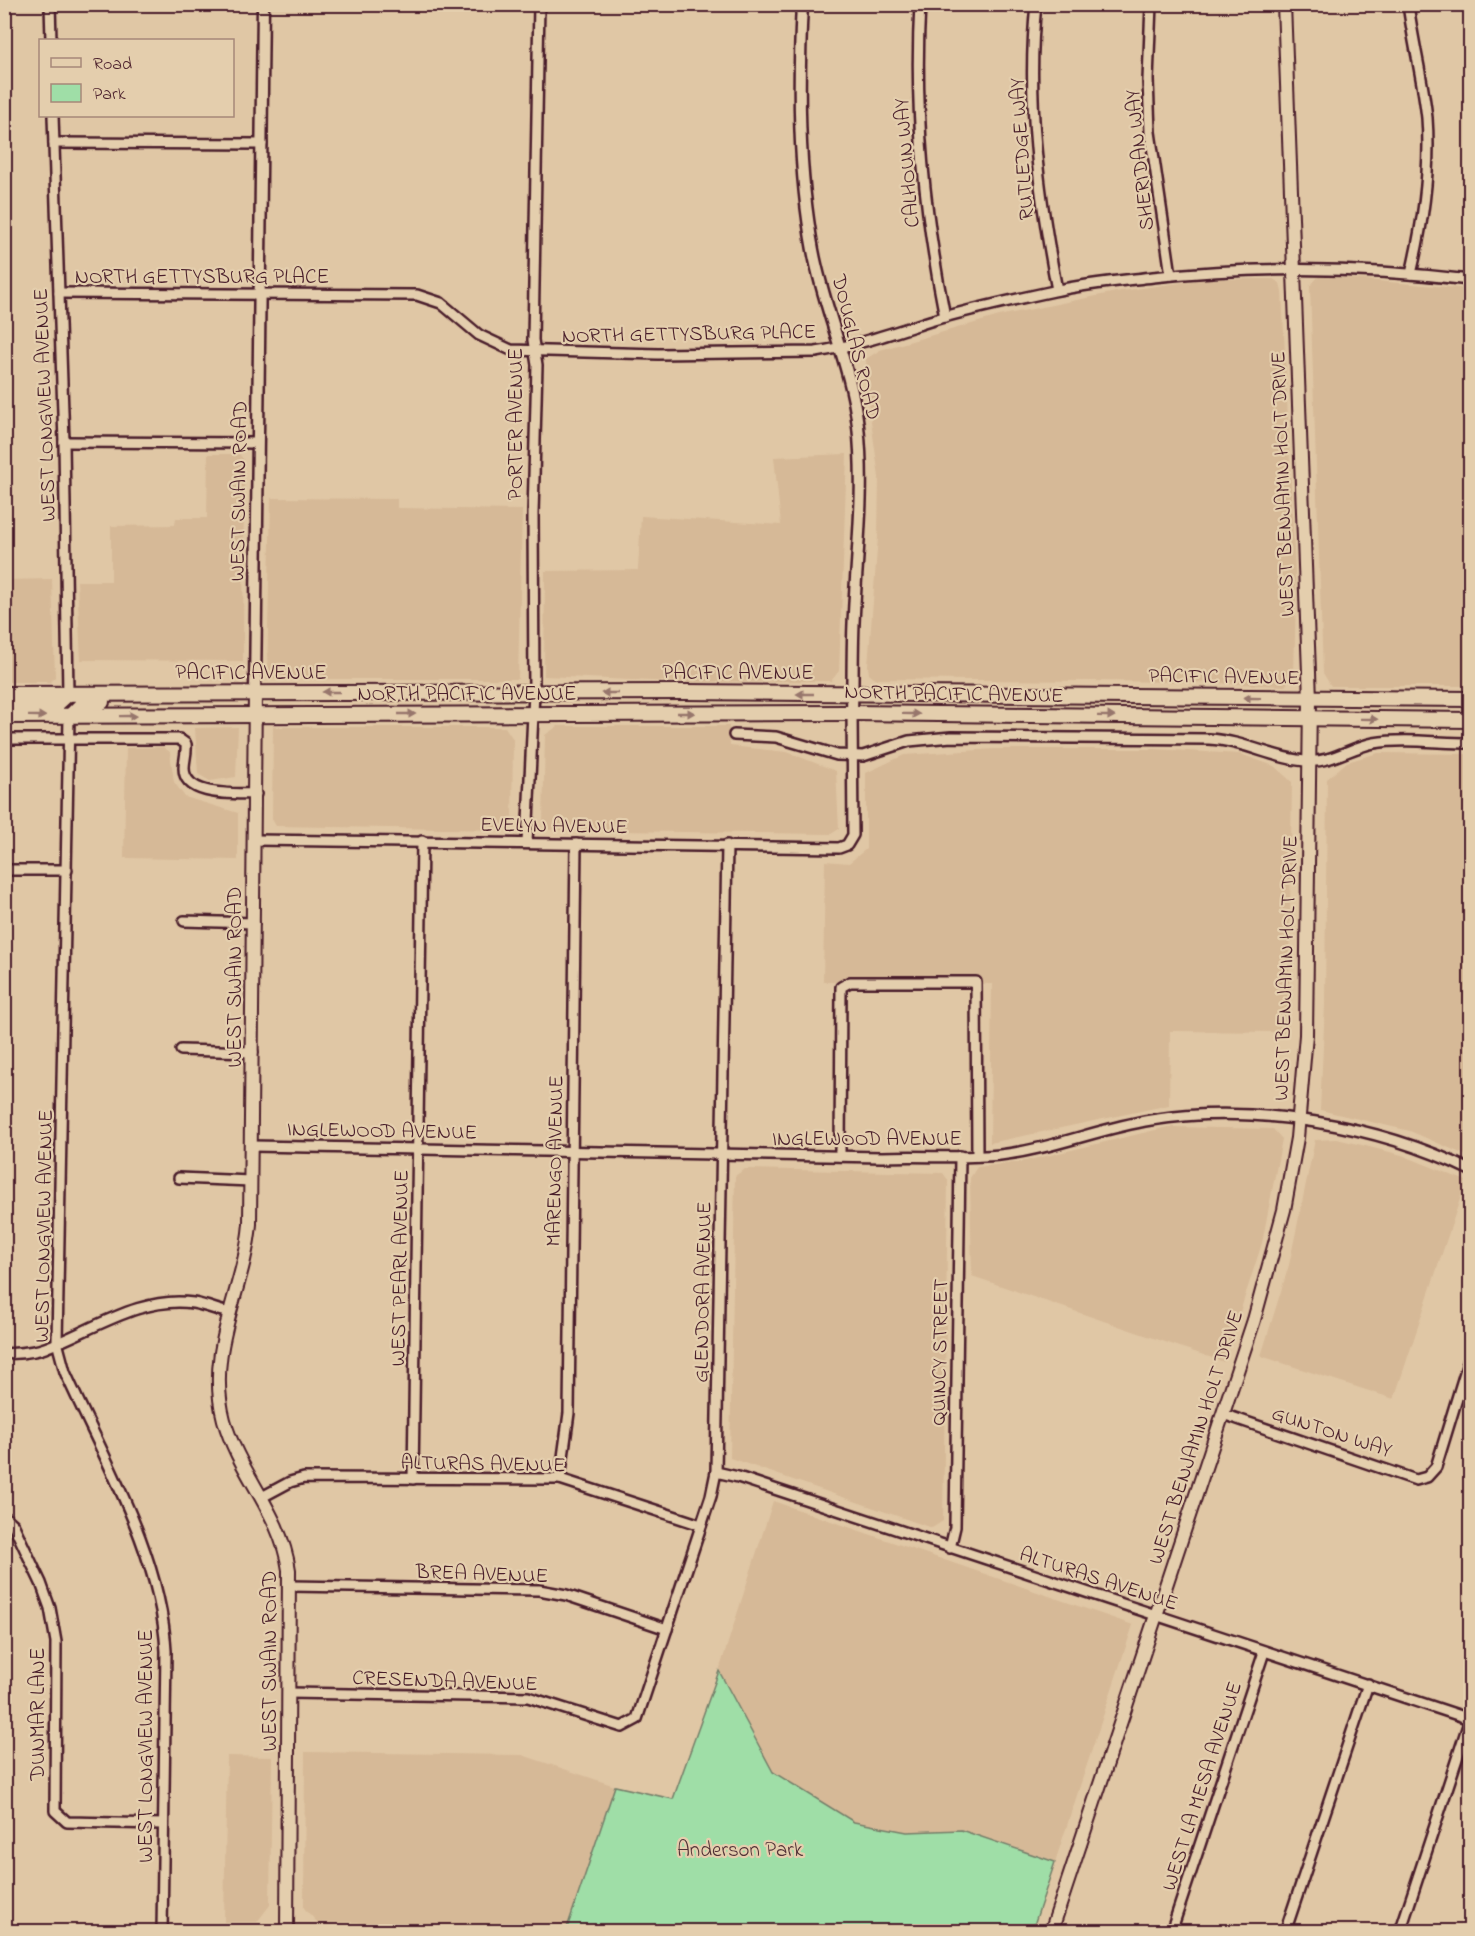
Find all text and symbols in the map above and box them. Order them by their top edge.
legend [39,39,234,117]
text: Road [93,52,132,78]
street label: RUTLEDGE WAY [1003,76,1043,221]
text: Park [93,82,126,108]
street label: SHERIDAN WAY [1119,87,1163,232]
street label: CALHOUN WAY [887,97,929,229]
street label: NORTH GETTYSBURG PLACE [75,263,329,293]
street label: DOUGLAS ROAD [822,271,888,423]
street label: WEST LONGVIEW AVENUE [27,288,65,522]
street label: NORTH GETTYSBURG PLACE [562,318,816,352]
street label: PORTER AVENUE [502,348,532,500]
street label: WEST BENJAMIN HOLT DRIVE [1264,351,1304,617]
street label: WEST SWAIN ROAD [223,400,257,582]
street label: PACIFIC AVENUE [175,659,327,689]
street label: PACIFIC AVENUE [662,659,814,689]
street label: PACIFIC AVENUE [1148,662,1300,694]
street label: NORTH PACIFIC AVENUE [844,678,1064,712]
street label: NORTH PACIFIC AVENUE [357,680,577,710]
one-way arrow [321,687,340,697]
one-way arrow [600,688,619,698]
one-way arrow [795,689,814,699]
one-way arrow [1242,693,1261,703]
one-way arrow [676,708,695,718]
one-way arrow [397,709,416,719]
one-way arrow [901,709,920,718]
one-way arrow [27,711,46,721]
one-way arrow [118,711,137,721]
one-way arrow [1096,711,1115,721]
one-way arrow [1359,714,1378,724]
street label: EVELYN AVENUE [480,811,628,843]
street label: WEST BENJAMIN HOLT DRIVE [1267,835,1307,1101]
street label: WEST SWAIN ROAD [221,887,251,1067]
street label: MARENGO AVENUE [540,1075,572,1247]
street label: WEST LONGVIEW AVENUE [28,1109,62,1343]
street label: INGLEWOOD AVENUE [287,1115,477,1149]
street label: INGLEWOOD AVENUE [772,1125,962,1155]
street label: WEST PEARL AVENUE [384,1169,418,1367]
street label: GLENDORA AVENUE [687,1201,721,1383]
street label: QUINCY STREET [925,1278,957,1426]
street label: WEST BENJAMIN HOLT DRIVE [1142,1307,1252,1568]
street label: GUNTON WAY [1267,1399,1396,1467]
street label: ALTURAS AVENUE [400,1449,566,1481]
street label: ALTURAS AVENUE [1015,1540,1181,1620]
street label: BREA AVENUE [414,1558,549,1592]
street label: WEST SWAIN ROAD [256,1571,286,1751]
street label: WEST LONGVIEW AVENUE [132,1629,162,1863]
street label: DUNMAR LANE [24,1647,54,1782]
street label: CRESENDA AVENUE [352,1664,538,1700]
street label: WEST LA MESA AVENUE [1155,1678,1251,1895]
park label: Anderson Park [677,1836,804,1866]

